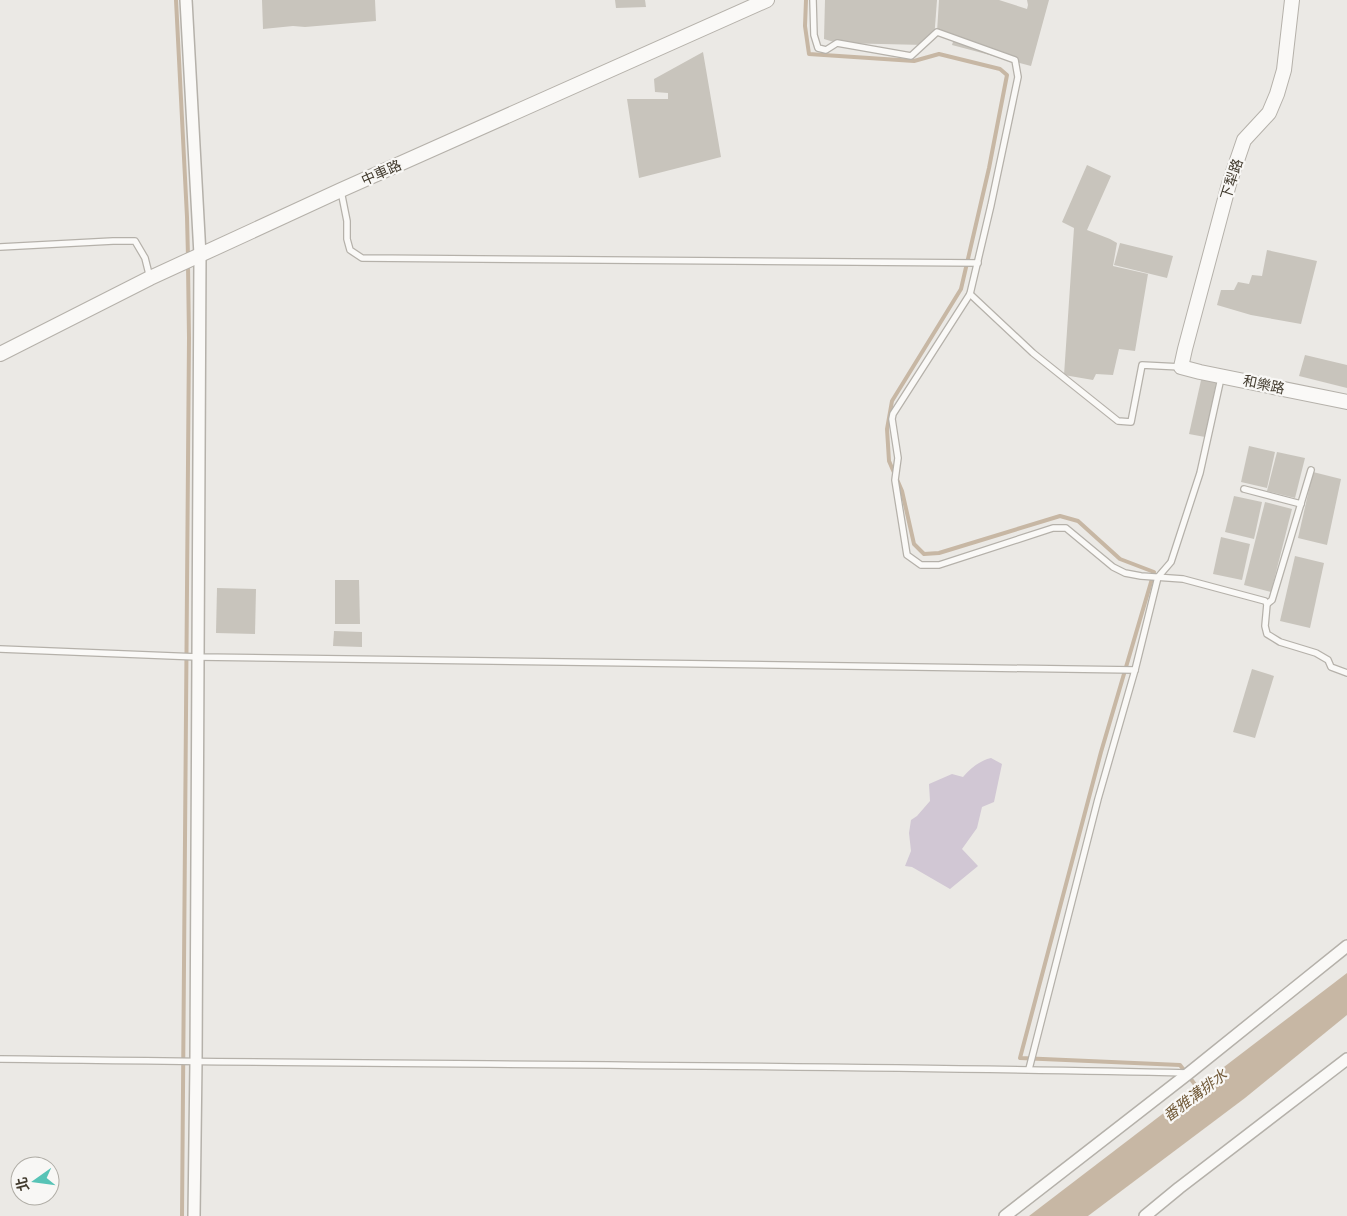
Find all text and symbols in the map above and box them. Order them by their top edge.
street label: 中車路 [358,154,404,190]
street label: 下犁路 [1215,156,1247,202]
street label: 和樂路 [1241,369,1287,399]
water label: 番雅溝排水 [1158,1063,1233,1127]
north arrow [10,1156,60,1206]
text: 北 [10,1175,34,1194]

